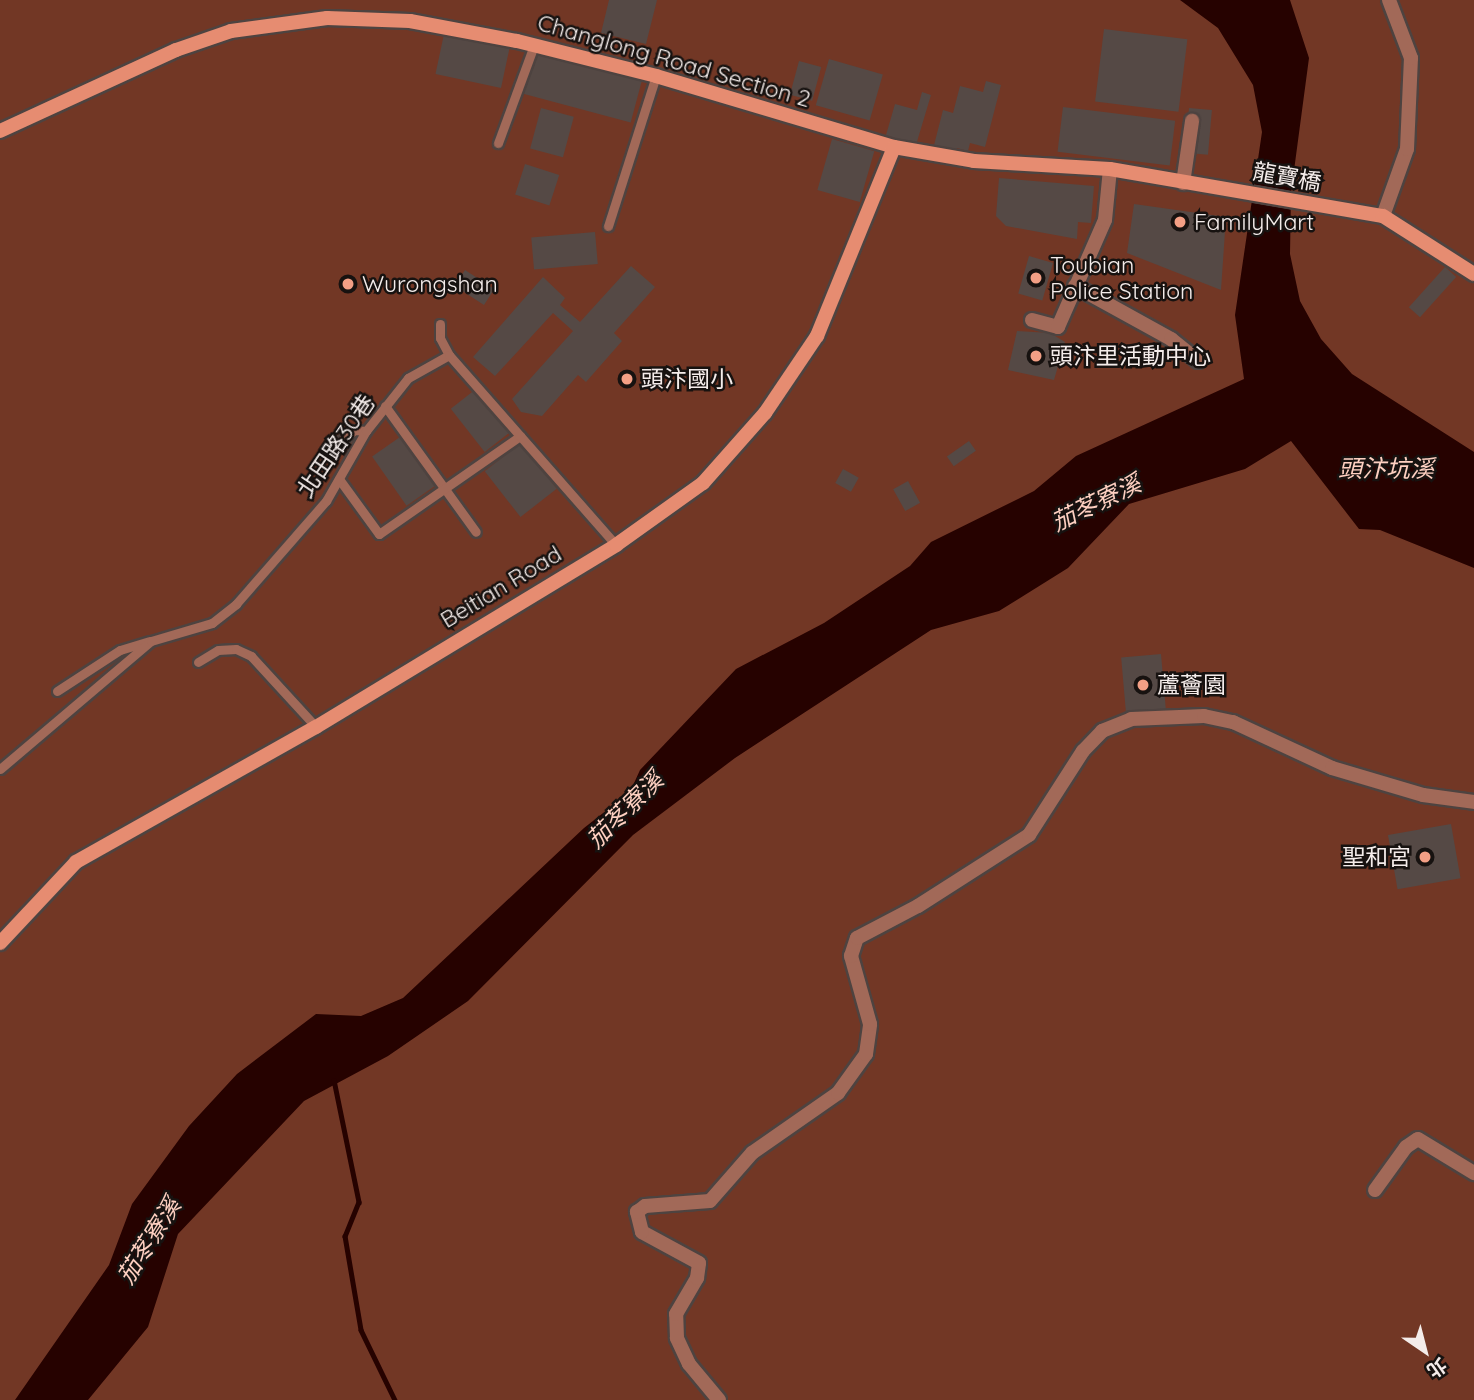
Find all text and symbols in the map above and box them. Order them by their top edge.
street label: Changlong Road Section 2 [534,9,814,113]
street label: 龍寶橋 [1251,157,1323,197]
place label: FamilyMart [1194,208,1314,236]
marker: FamilyMart [1172,214,1188,230]
place label: Toubian Police Station [1050,251,1193,305]
place label: Wurongshan [362,270,498,298]
marker: Toubian Police Station [1028,270,1044,286]
marker: Wurongshan [340,276,356,292]
place label: 頭汴里活動中心 [1050,342,1211,370]
marker: 頭汴里活動中心 [1028,348,1044,364]
place label: 頭汴國小 [641,365,733,393]
marker: 頭汴國小 [619,371,635,387]
street label: 北田路30巷 [292,389,380,503]
water label: 頭汴坑溪 [1338,455,1434,483]
water label: 茄苳寮溪 [1047,469,1145,537]
street label: Beitian Road [436,540,566,634]
place label: 蘆薈園 [1157,671,1226,699]
marker: 蘆薈園 [1135,677,1151,693]
water label: 茄苳寮溪 [581,766,669,854]
place label: 聖和宮 [1342,843,1411,871]
marker: 聖和宮 [1417,849,1433,865]
water label: 茄苳寮溪 [111,1193,187,1289]
north arrow [1390,1316,1460,1386]
text: 北 [1422,1353,1452,1383]

